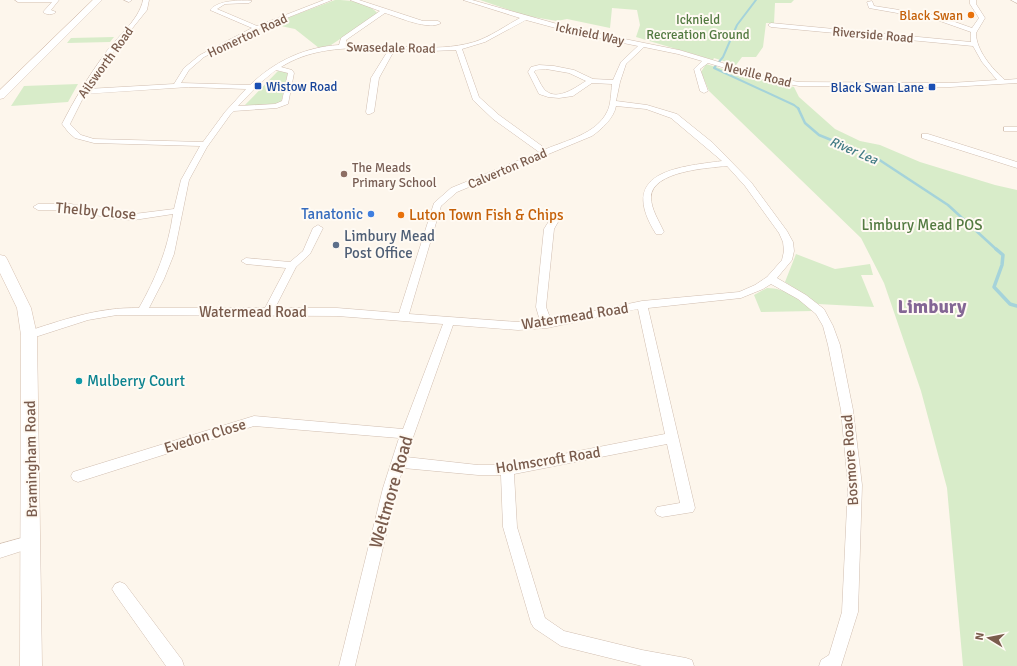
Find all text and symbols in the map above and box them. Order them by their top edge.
place label: Black Swan [899,8,963,24]
street label: Homerton Road [205,10,290,61]
marker: Black Swan [966,10,976,20]
park label: Icknield Recreation Ground [646,12,750,43]
street label: Icknield Way [554,19,626,49]
street label: Riverside Road [832,23,914,47]
street label: Ailsworth Road [75,24,137,101]
street label: Swasedale Road [346,39,436,57]
street label: Neville Road [722,59,793,91]
place label: Wistow Road [266,79,338,95]
place label: Black Swan Lane [831,80,924,96]
marker: Wistow Road [253,81,263,91]
marker: Black Swan Lane [927,82,937,92]
water label: River Lea [827,134,880,168]
street label: Calverton Road [465,145,549,193]
place label: The Meads Primary School [352,160,437,191]
marker: The Meads Primary School [339,169,349,179]
street label: Thelby Close [55,199,137,223]
place label: Tanatonic [301,205,363,223]
place label: Luton Town Fish & Chips [409,206,564,224]
marker: Tanatonic [366,209,376,219]
marker: Luton Town Fish & Chips [396,210,406,220]
park label: Limbury Mead POS [861,216,983,234]
place label: Limbury Mead Post Office [344,227,435,262]
marker: Limbury Mead Post Office [331,240,341,250]
district label: Limbury [898,295,967,319]
street label: Watermead Road [520,299,630,333]
street label: Watermead Road [199,303,307,321]
place label: Mulberry Court [87,372,185,390]
marker: Mulberry Court [74,376,84,386]
street label: Bramingham Road [21,400,41,518]
street label: Bosmore Road [838,414,862,506]
street label: Evedon Close [162,415,248,457]
street label: Weltmore Road [364,433,418,551]
street label: Holmscroft Road [494,443,602,477]
north arrow [969,618,1009,658]
text: N [973,631,987,641]

